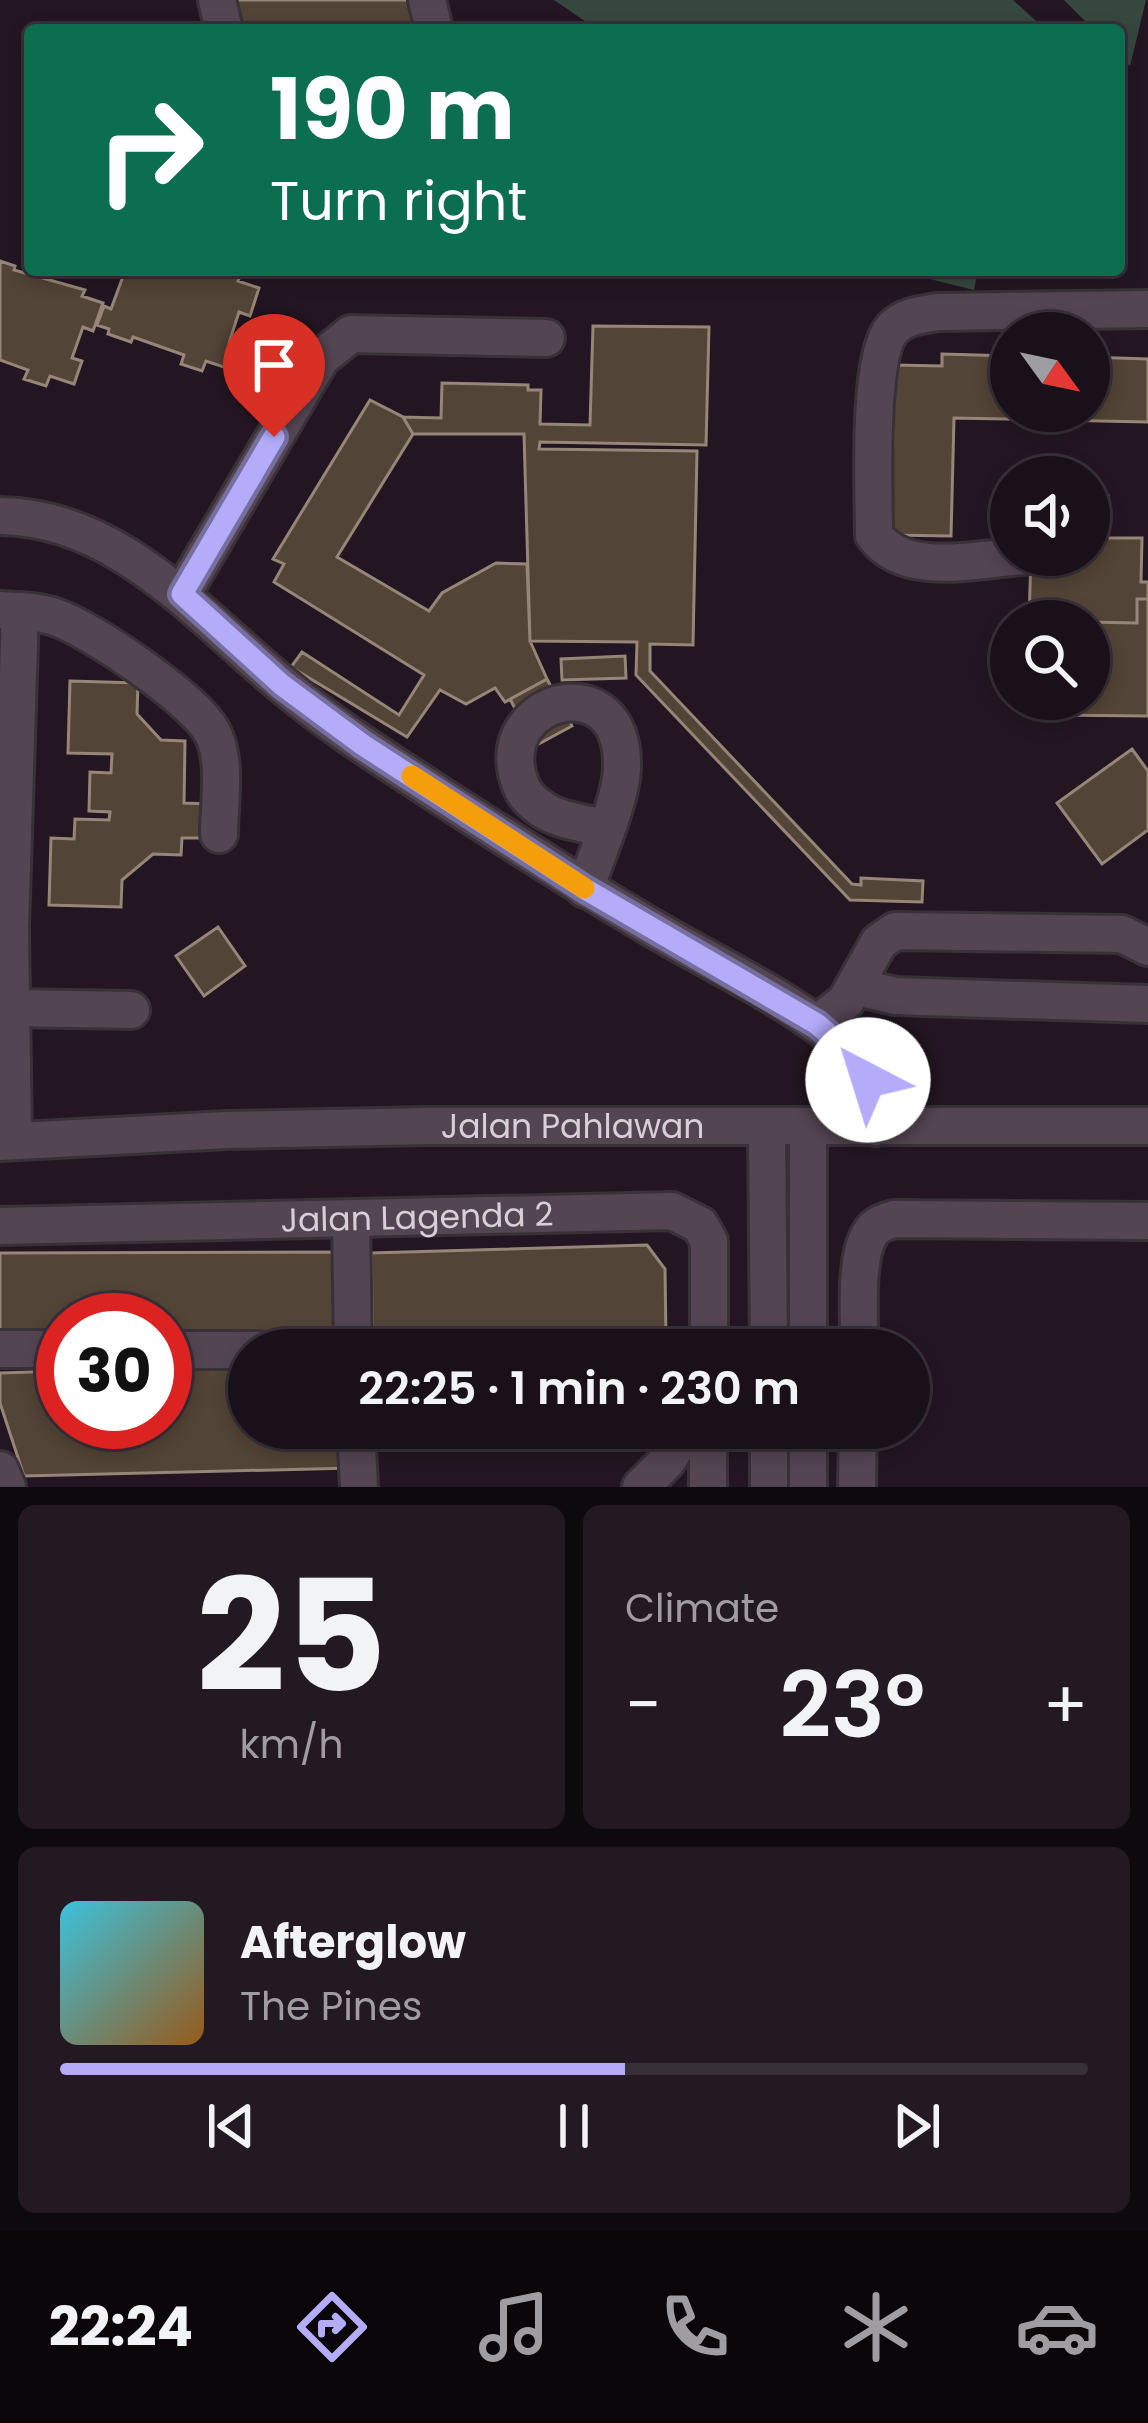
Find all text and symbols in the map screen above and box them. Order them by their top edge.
text: 190 m [270,51,515,168]
icon: right [72,72,228,228]
text: Turn right [270,163,527,239]
north arrow [990,312,1110,432]
map controls [990,312,1110,720]
pin [223,314,325,437]
icon: arrive [241,332,307,398]
button: sound [990,456,1110,576]
button: search [990,600,1110,720]
position arrow [805,1017,931,1143]
street label: Jalan Pahlawan [441,1103,704,1150]
street label: Jalan Lagenda 2 [280,1190,554,1243]
speed limit sign: 30 [36,1293,192,1449]
text: 22:25 · 1 min · 230 m [358,1357,800,1420]
text: 25 [196,1527,387,1746]
text: Climate [625,1581,779,1636]
text: 23° [779,1642,925,1769]
text: − [625,1659,661,1751]
text: + [1043,1659,1088,1751]
text: km/h [240,1717,343,1772]
text: Afterglow [240,1911,466,1974]
text: The Pines [240,1979,422,2034]
icon: previous [198,2093,264,2159]
icon: pause [541,2093,607,2159]
icon: next [884,2093,950,2159]
icon: directions [290,2285,374,2369]
icon: music [472,2285,556,2369]
icon: phone [653,2285,737,2369]
icon: climate [834,2285,918,2369]
icon: car [1015,2285,1099,2369]
text: 22:24 [49,2289,193,2365]

